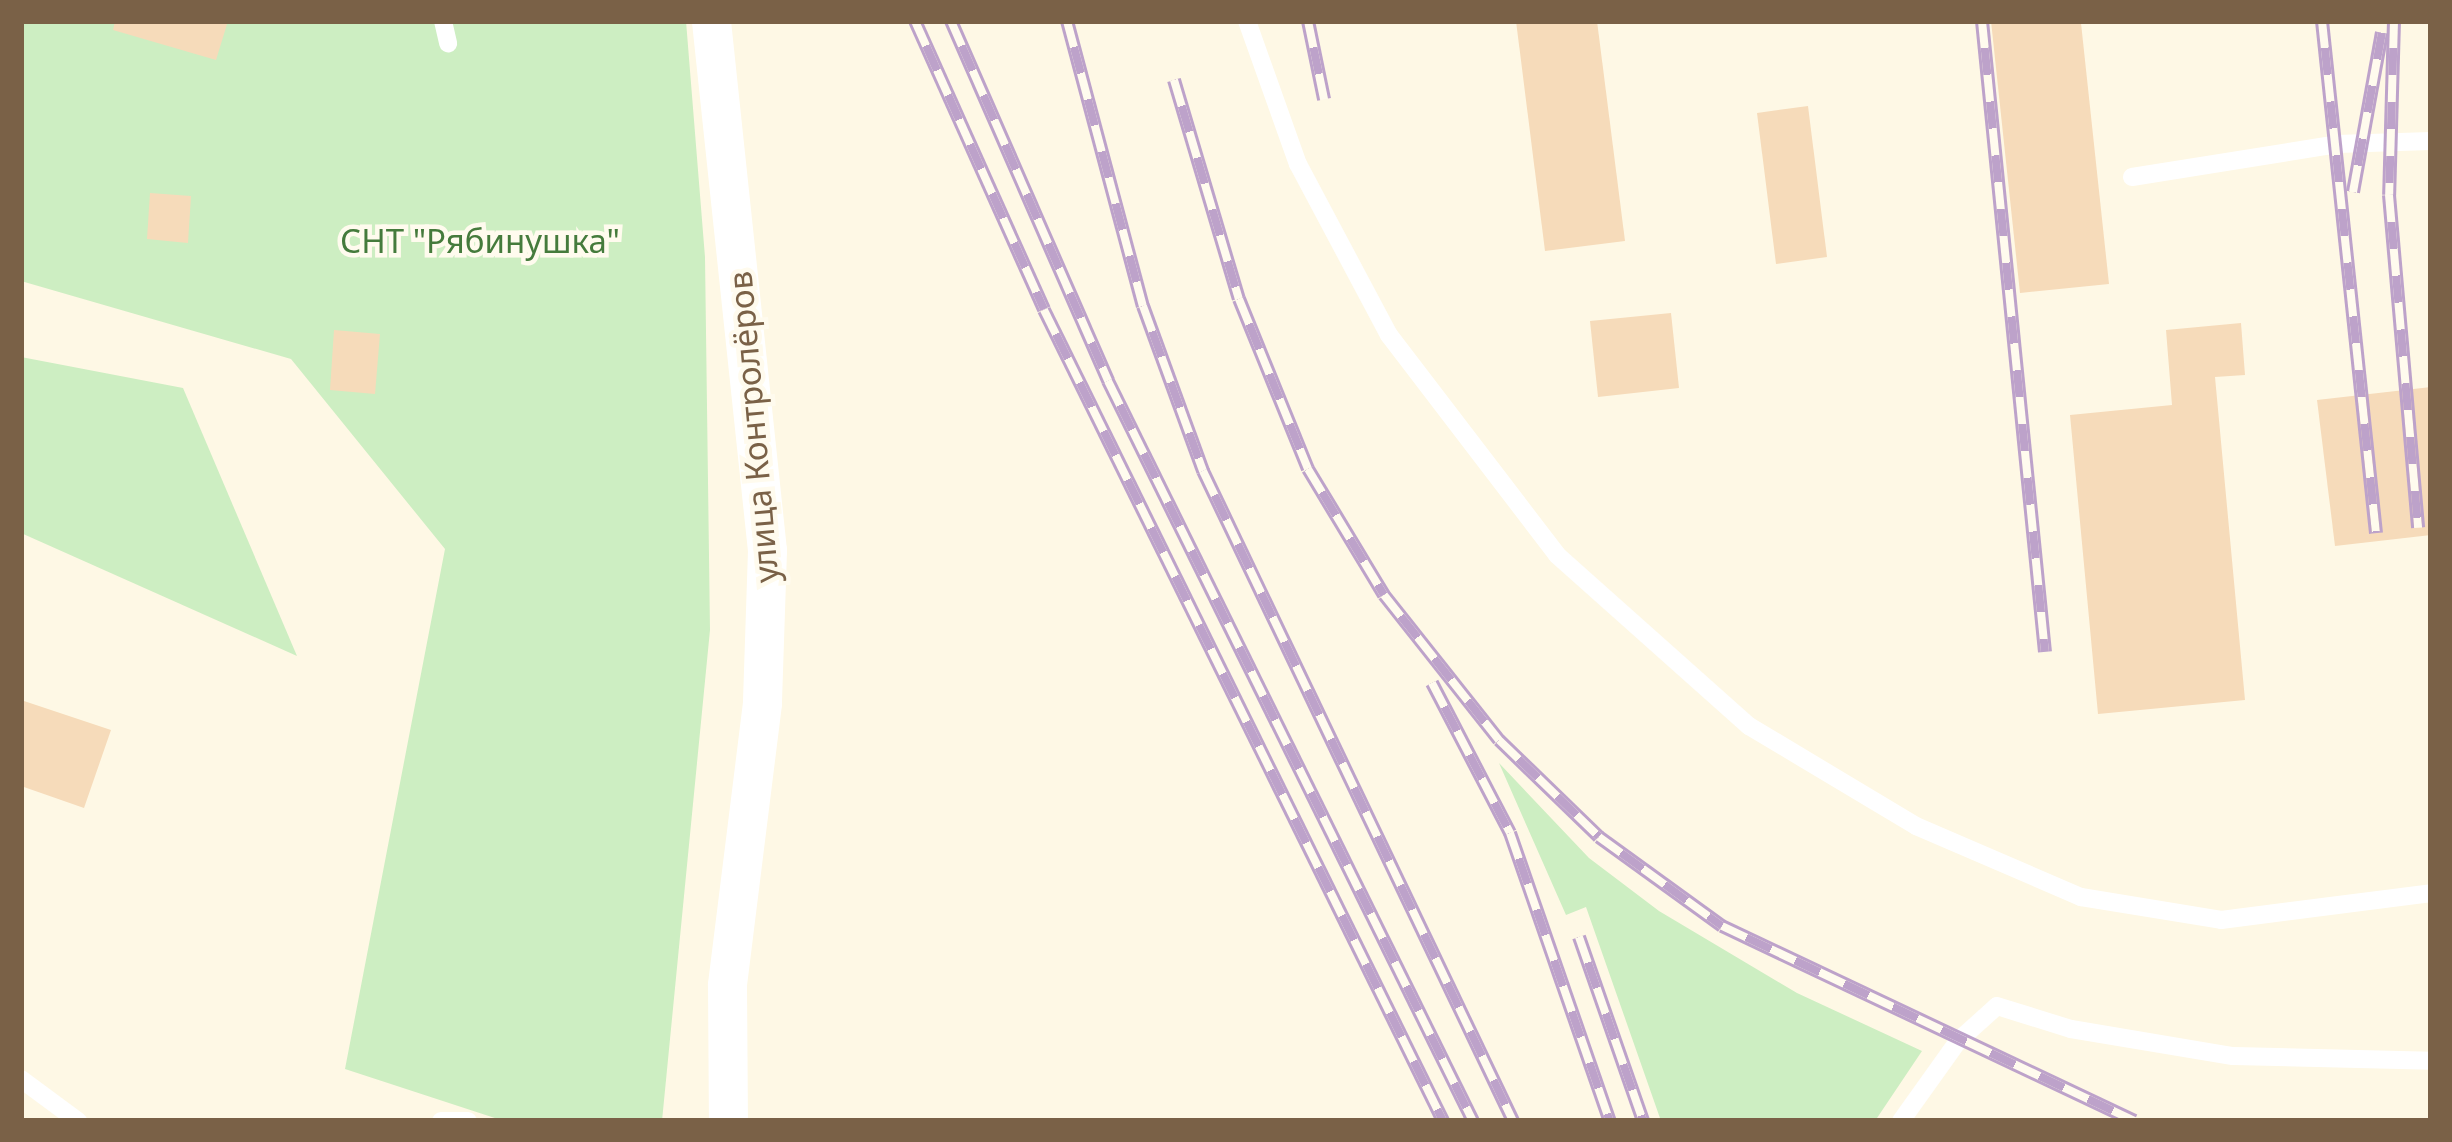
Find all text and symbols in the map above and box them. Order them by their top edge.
park label: СНТ "Рябинушка" [340,221,620,261]
street label: улица Контролёров [720,269,786,585]

